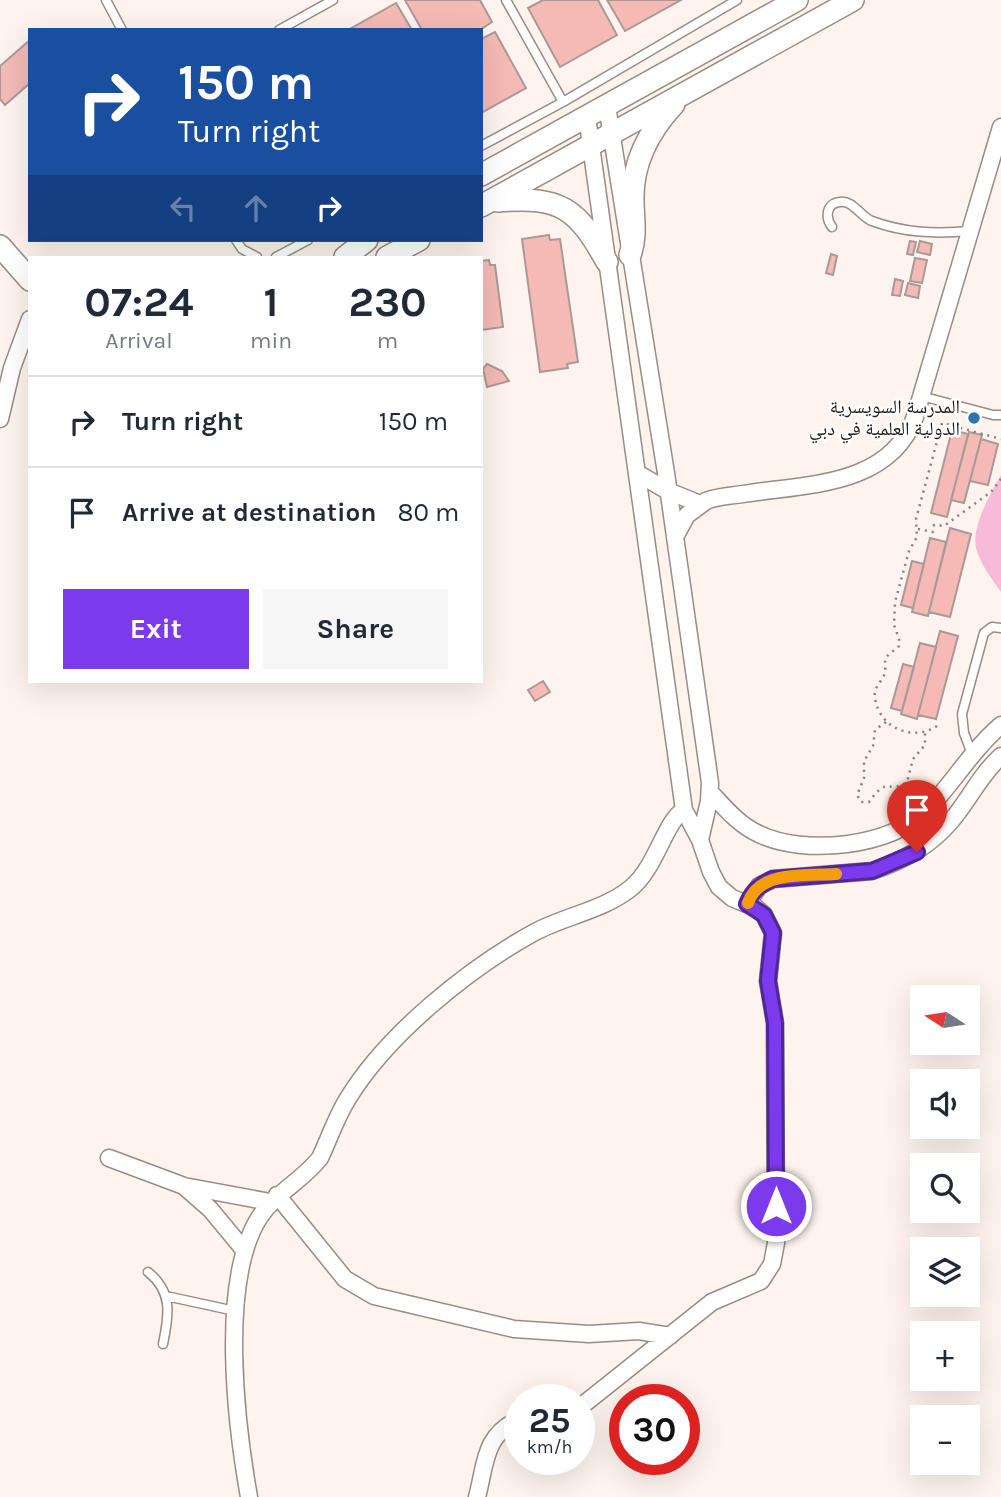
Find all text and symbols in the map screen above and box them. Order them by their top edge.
text: 150 m [178,54,314,111]
icon: right [63,56,154,147]
text: Turn right [178,113,320,150]
icon: left [164,189,202,227]
icon: ahead [237,189,275,227]
icon: right [310,189,348,227]
text: 07:24 [84,277,194,327]
text: 1 [264,277,279,327]
text: 230 [349,277,427,327]
text: Arrival [105,327,173,354]
text: min [250,327,292,354]
text: m [377,327,398,354]
place label: المدرسة السويسرية الدولية العلمية في دبي [809,396,960,444]
icon: right [63,403,101,441]
text: Turn right [122,406,243,437]
text: 150 m [379,406,448,437]
marker: المدرسة السويسرية الدولية العلمية في دبي [966,410,982,426]
icon: arrive [63,494,101,532]
text: Arrive at destination [122,497,376,528]
text: 80 m [397,497,459,528]
button: Exit [63,589,249,669]
button: Share [263,589,448,669]
pin [887,780,947,852]
icon: arrive [898,791,936,829]
north arrow [910,985,980,1055]
map controls [910,985,980,1475]
button: sound [910,1069,980,1139]
button: search [910,1153,980,1223]
position arrow [739,1169,813,1243]
button: layers [910,1237,980,1307]
button: + [910,1321,980,1391]
speed limit sign: 30 [609,1384,700,1475]
text: 25 [529,1400,570,1441]
button: − [910,1405,980,1475]
text: km/h [527,1436,572,1458]

